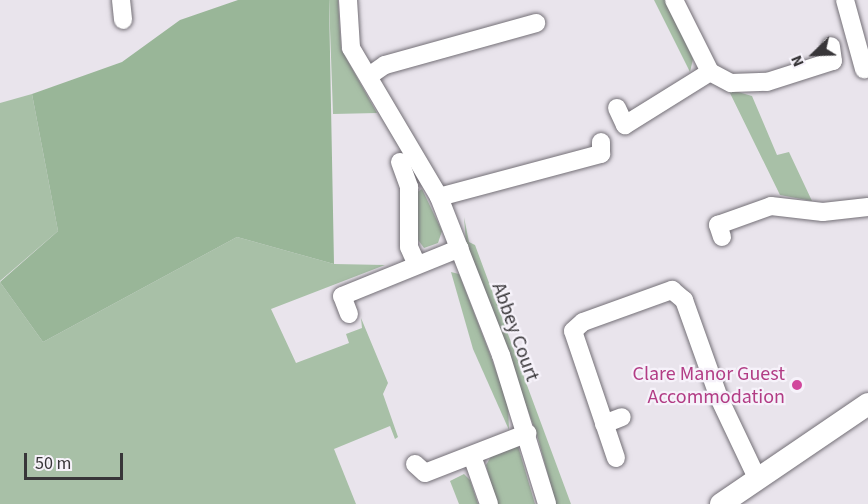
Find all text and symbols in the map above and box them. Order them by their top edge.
north arrow [784,24,844,84]
text: N [785,52,810,70]
street label: Abbey Court [486,279,544,385]
place label: Clare Manor Guest Accommodation [633,362,785,409]
marker: Clare Manor Guest Accommodation [790,378,804,392]
scale bar [27,441,126,479]
text: 50 m [35,451,71,476]

